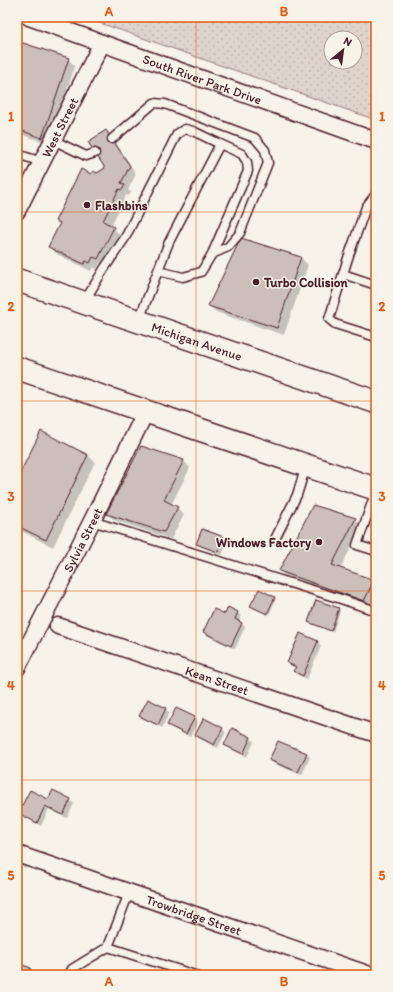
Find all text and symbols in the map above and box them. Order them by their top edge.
text: A [104,4,114,19]
text: B [280,4,289,19]
north arrow [323,30,363,70]
text: N [341,34,354,49]
street label: South River Park Drive [141,51,264,108]
street label: West Street [38,95,81,160]
text: 1 [8,109,14,124]
text: 1 [379,109,385,124]
place label: Flashbins [95,198,148,213]
marker: Flashbins [82,200,92,210]
place label: Turbo Collision [263,275,348,290]
marker: Turbo Collision [251,277,261,287]
text: 2 [8,299,15,314]
text: 2 [379,299,386,314]
street label: Michigan Avenue [149,319,244,364]
text: 3 [7,489,15,504]
text: 3 [378,489,386,504]
street label: Sylvia Street [60,505,105,575]
place label: Windows Factory [216,535,312,551]
marker: Windows Factory [314,537,324,547]
street label: Kean Street [183,663,251,698]
text: 4 [7,678,15,693]
text: 4 [378,678,386,693]
text: 5 [8,868,15,883]
text: 5 [379,868,386,883]
street label: Trowbridge Street [144,892,243,938]
text: A [104,974,114,989]
text: B [280,974,289,989]

